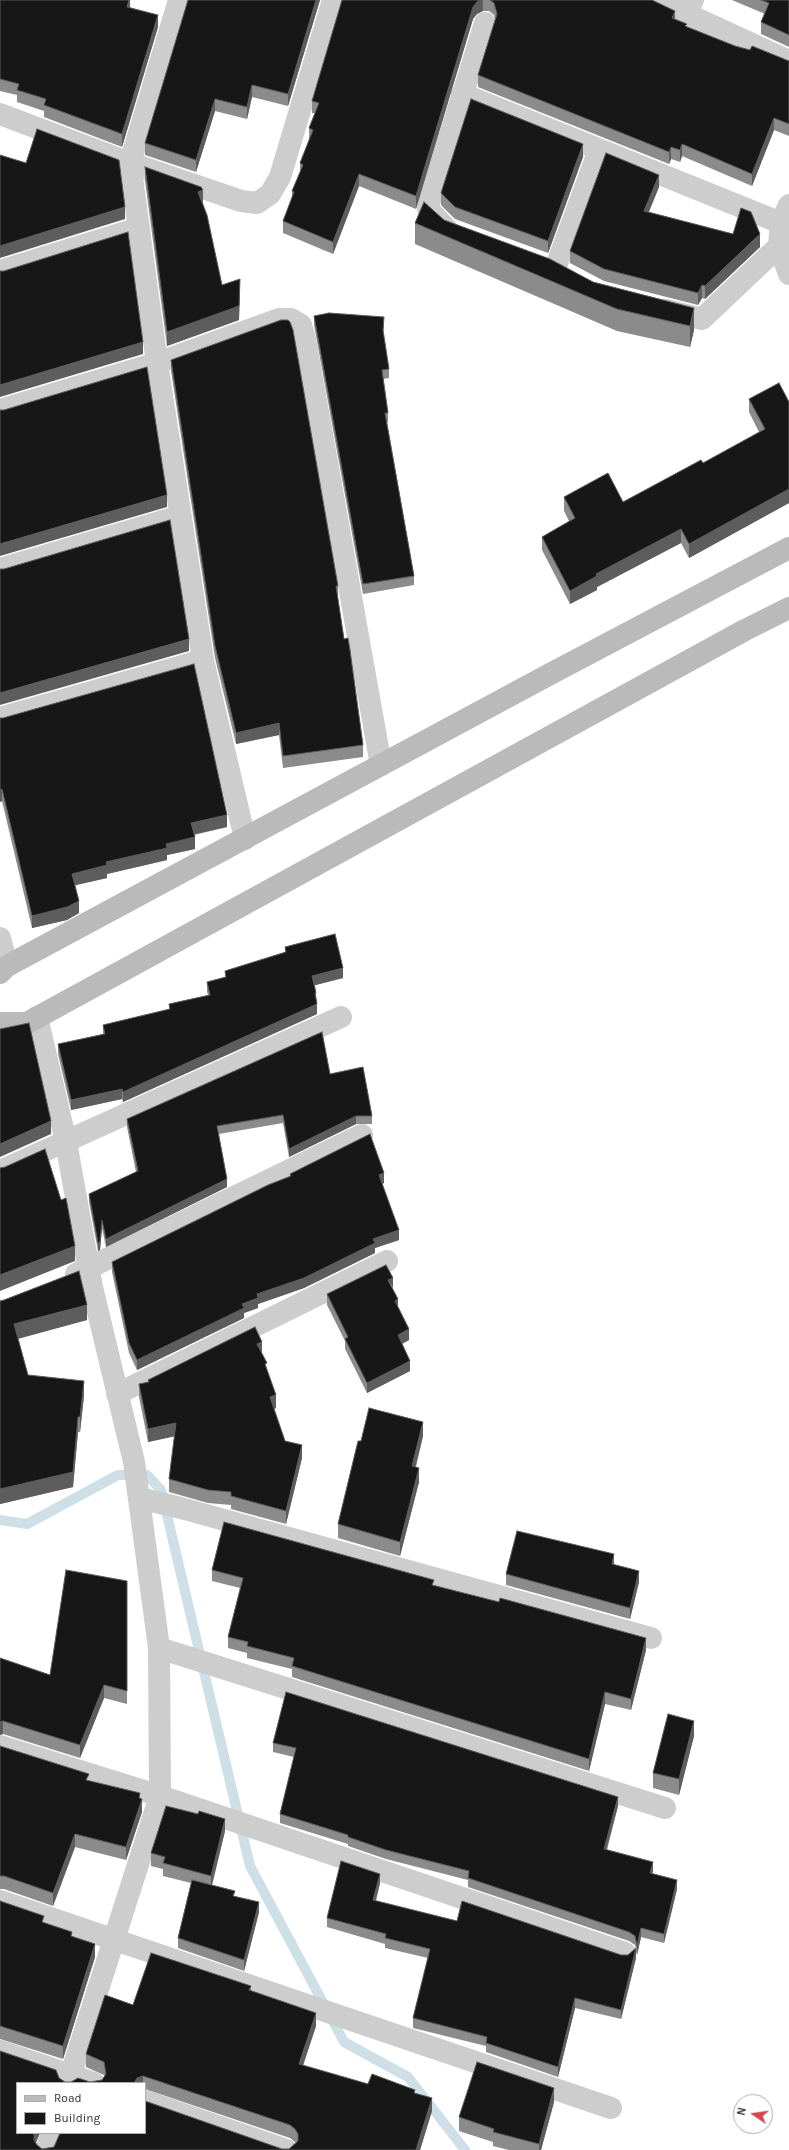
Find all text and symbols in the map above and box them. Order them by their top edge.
legend [16,2082,146,2134]
text: Road [54,2091,82,2105]
north arrow [733,2094,773,2134]
text: N [735,2106,749,2117]
text: Building [54,2111,100,2125]

